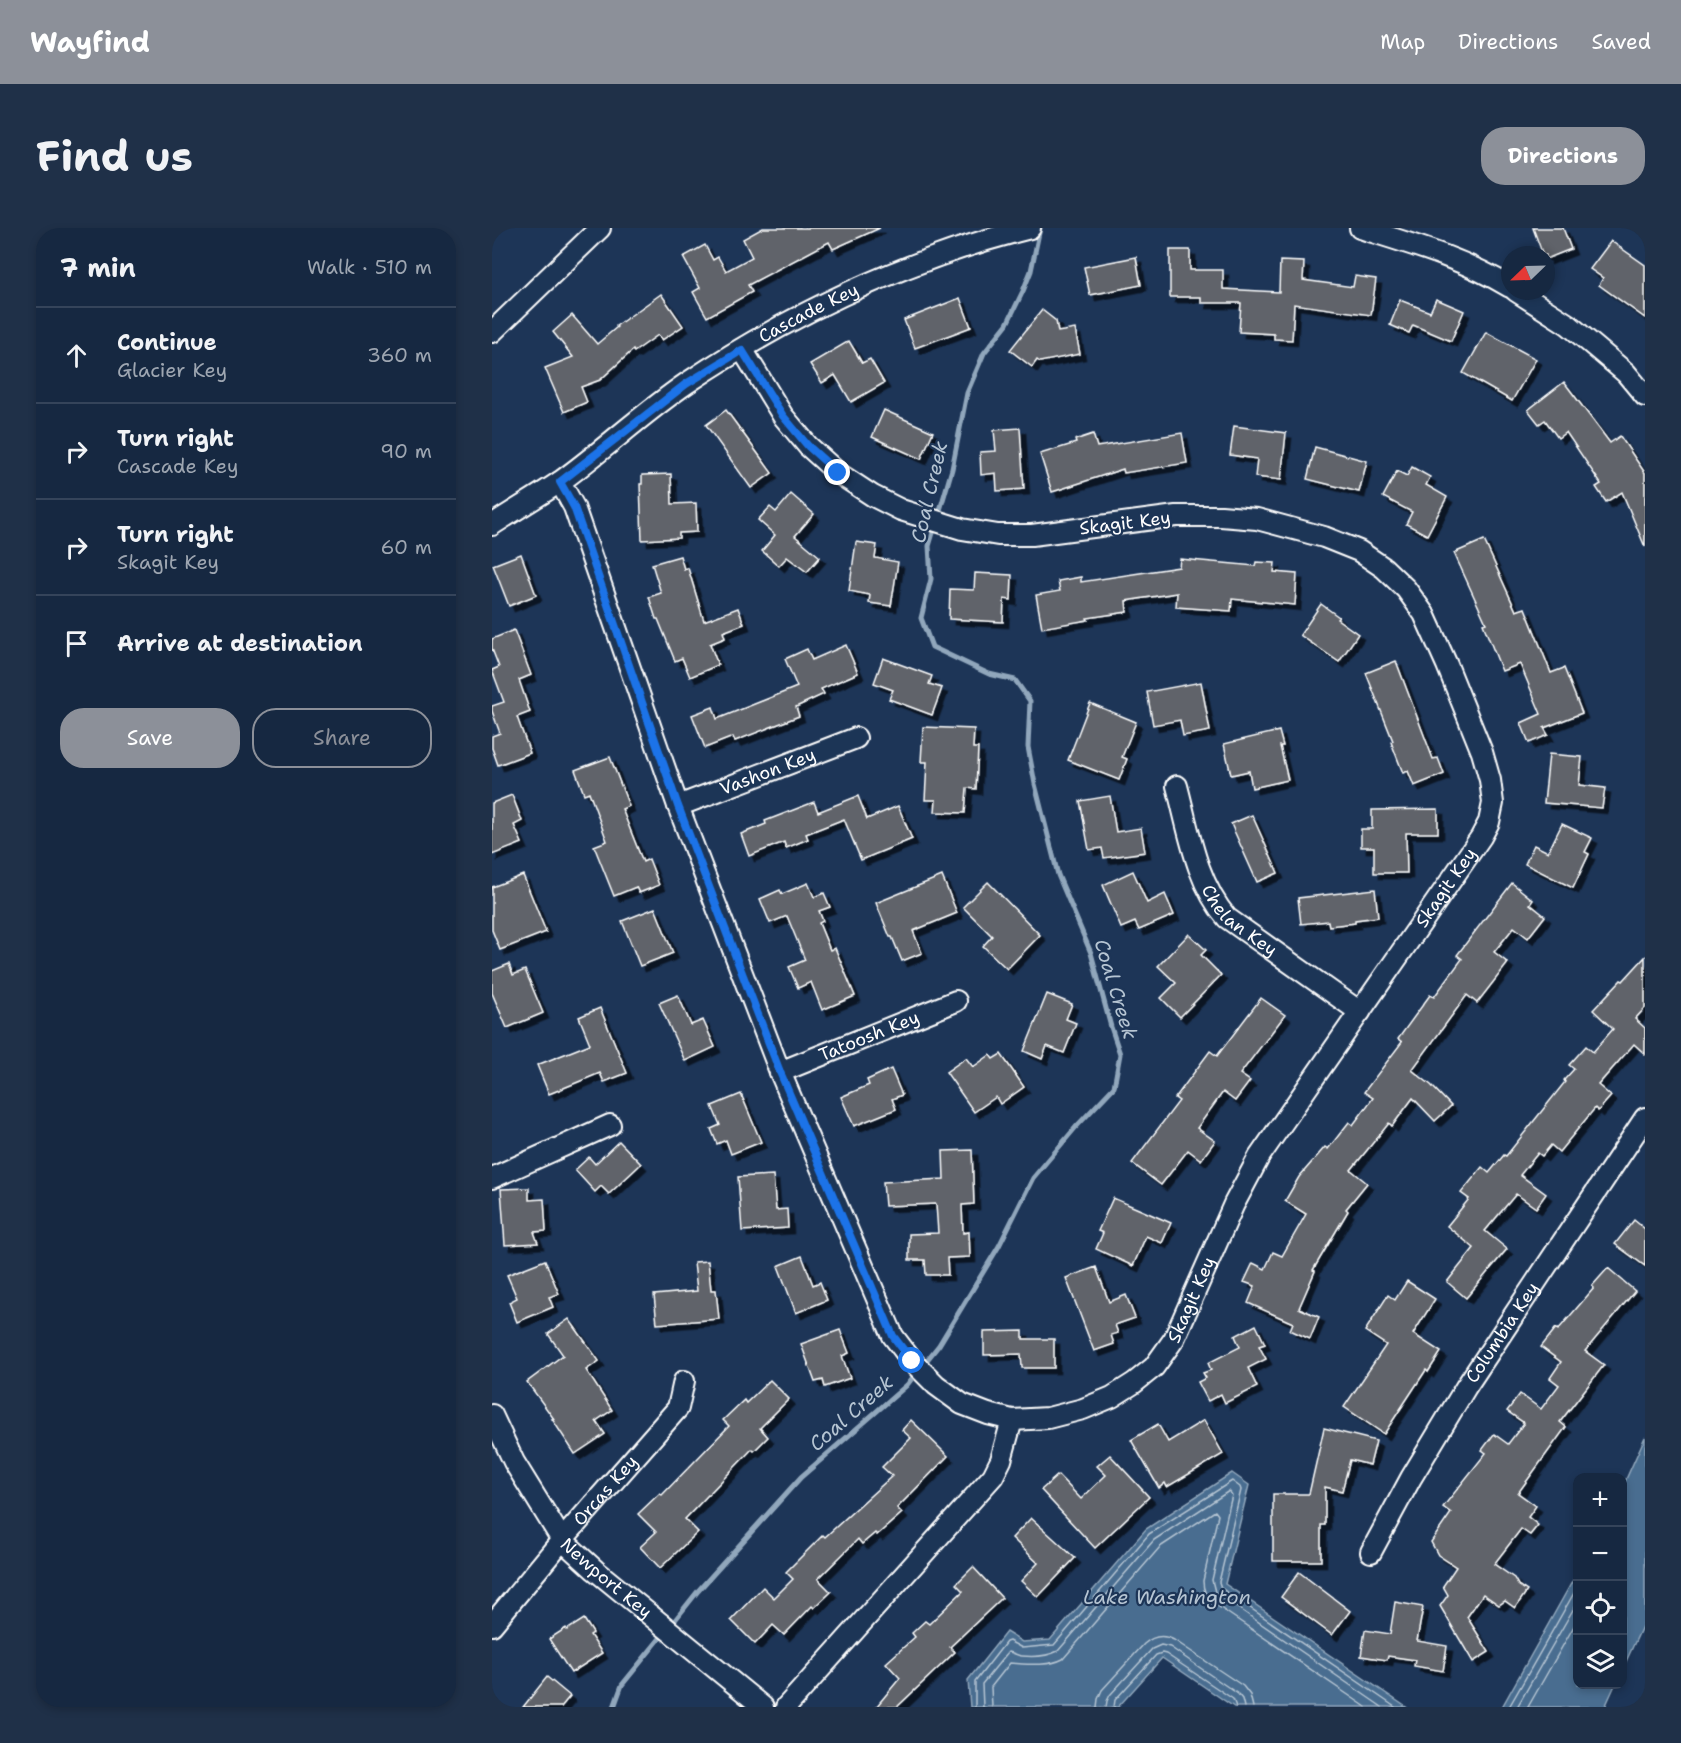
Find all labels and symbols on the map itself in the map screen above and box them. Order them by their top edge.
north arrow [1501,246,1555,300]
street label: Cascade Key [754,278,862,348]
water label: Coal Creek [905,438,953,546]
route end [824,459,850,485]
street label: Skagit Key [1078,505,1172,541]
street label: Vashon Key [716,743,819,801]
street label: Skagit Key [1410,843,1482,932]
street label: Chelan Key [1196,881,1282,962]
water label: Coal Creek [1088,936,1144,1043]
street label: Tatoosh Key [815,1005,923,1067]
street label: Skagit Key [1162,1253,1221,1347]
street label: Columbia Key [1460,1277,1545,1388]
route start [898,1347,924,1373]
water label: Coal Creek [803,1369,899,1457]
street label: Orcas Key [568,1450,643,1531]
street label: Newport Key [555,1532,657,1624]
water label: Lake Washington [1083,1584,1251,1610]

